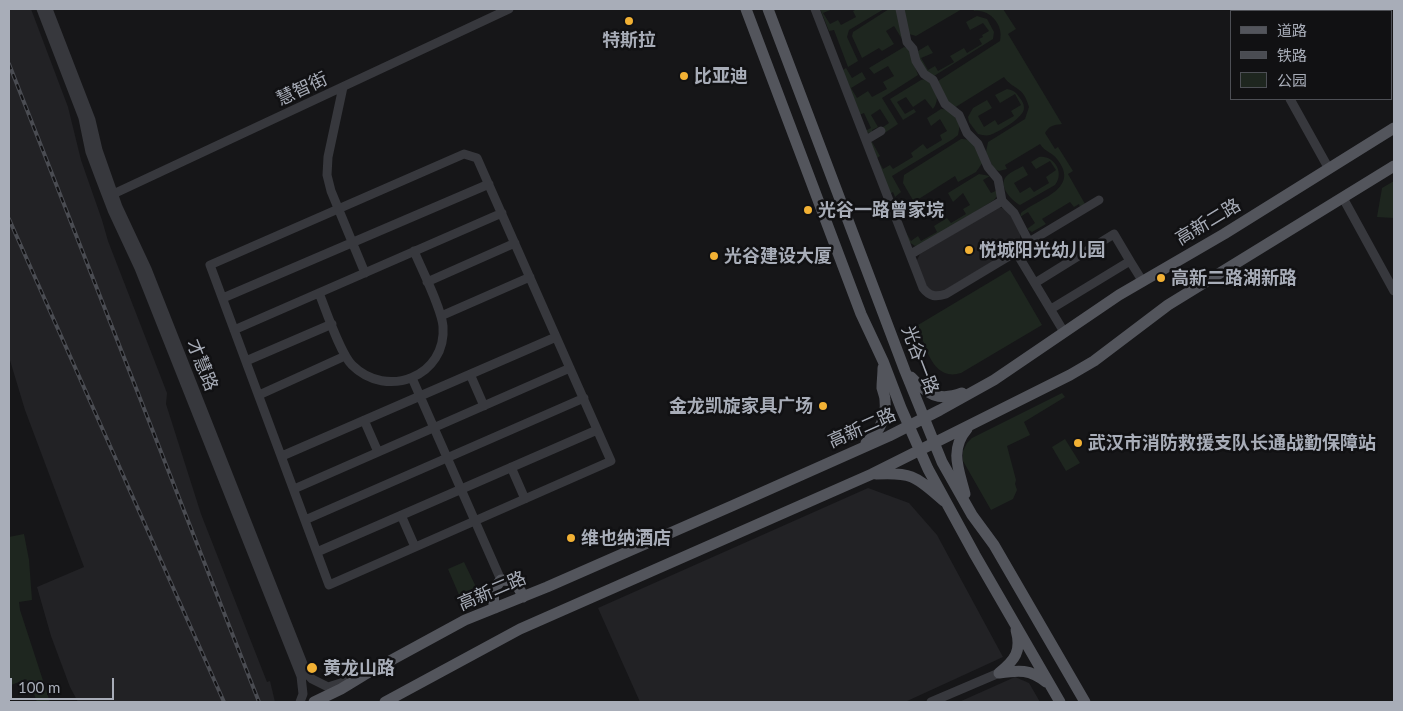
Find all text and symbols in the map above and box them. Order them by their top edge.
legend [1230,10,1393,100]
marker: 特斯拉 [623,15,635,27]
text: 道路 [1277,21,1307,39]
place label: 特斯拉 [602,29,656,51]
text: 铁路 [1277,46,1307,64]
place label: 比亚迪 [694,65,748,87]
street label: 慧智街 [273,68,331,110]
marker: 比亚迪 [678,70,690,82]
text: 公园 [1277,71,1307,89]
street label: 高新二路 [1172,194,1244,250]
place label: 光谷一路曾家垸 [818,199,944,221]
marker: 光谷一路曾家垸 [802,204,814,216]
place label: 悦城阳光幼儿园 [979,239,1105,261]
marker: 悦城阳光幼儿园 [963,244,975,256]
place label: 光谷建设大厦 [724,245,832,267]
marker: 光谷建设大厦 [708,250,720,262]
place label: 高新二路湖新路 [1171,267,1297,289]
marker: 高新二路湖新路 [1155,272,1167,284]
street label: 光谷一路 [897,323,943,397]
street label: 才慧路 [182,336,222,394]
place label: 金龙凯旋家具广场 [669,395,813,417]
marker: 金龙凯旋家具广场 [817,400,829,412]
street label: 高新二路 [825,403,899,453]
place label: 武汉市消防救援支队长通战勤保障站 [1088,432,1376,454]
marker: 武汉市消防救援支队长通战勤保障站 [1072,437,1084,449]
place label: 维也纳酒店 [581,527,671,549]
marker: 维也纳酒店 [565,532,577,544]
street label: 高新二路 [455,567,529,615]
place label: 黄龙山路 [323,657,395,679]
marker: 黄龙山路 [305,661,319,675]
scale bar [12,668,116,700]
text: 100 m [18,678,60,696]

